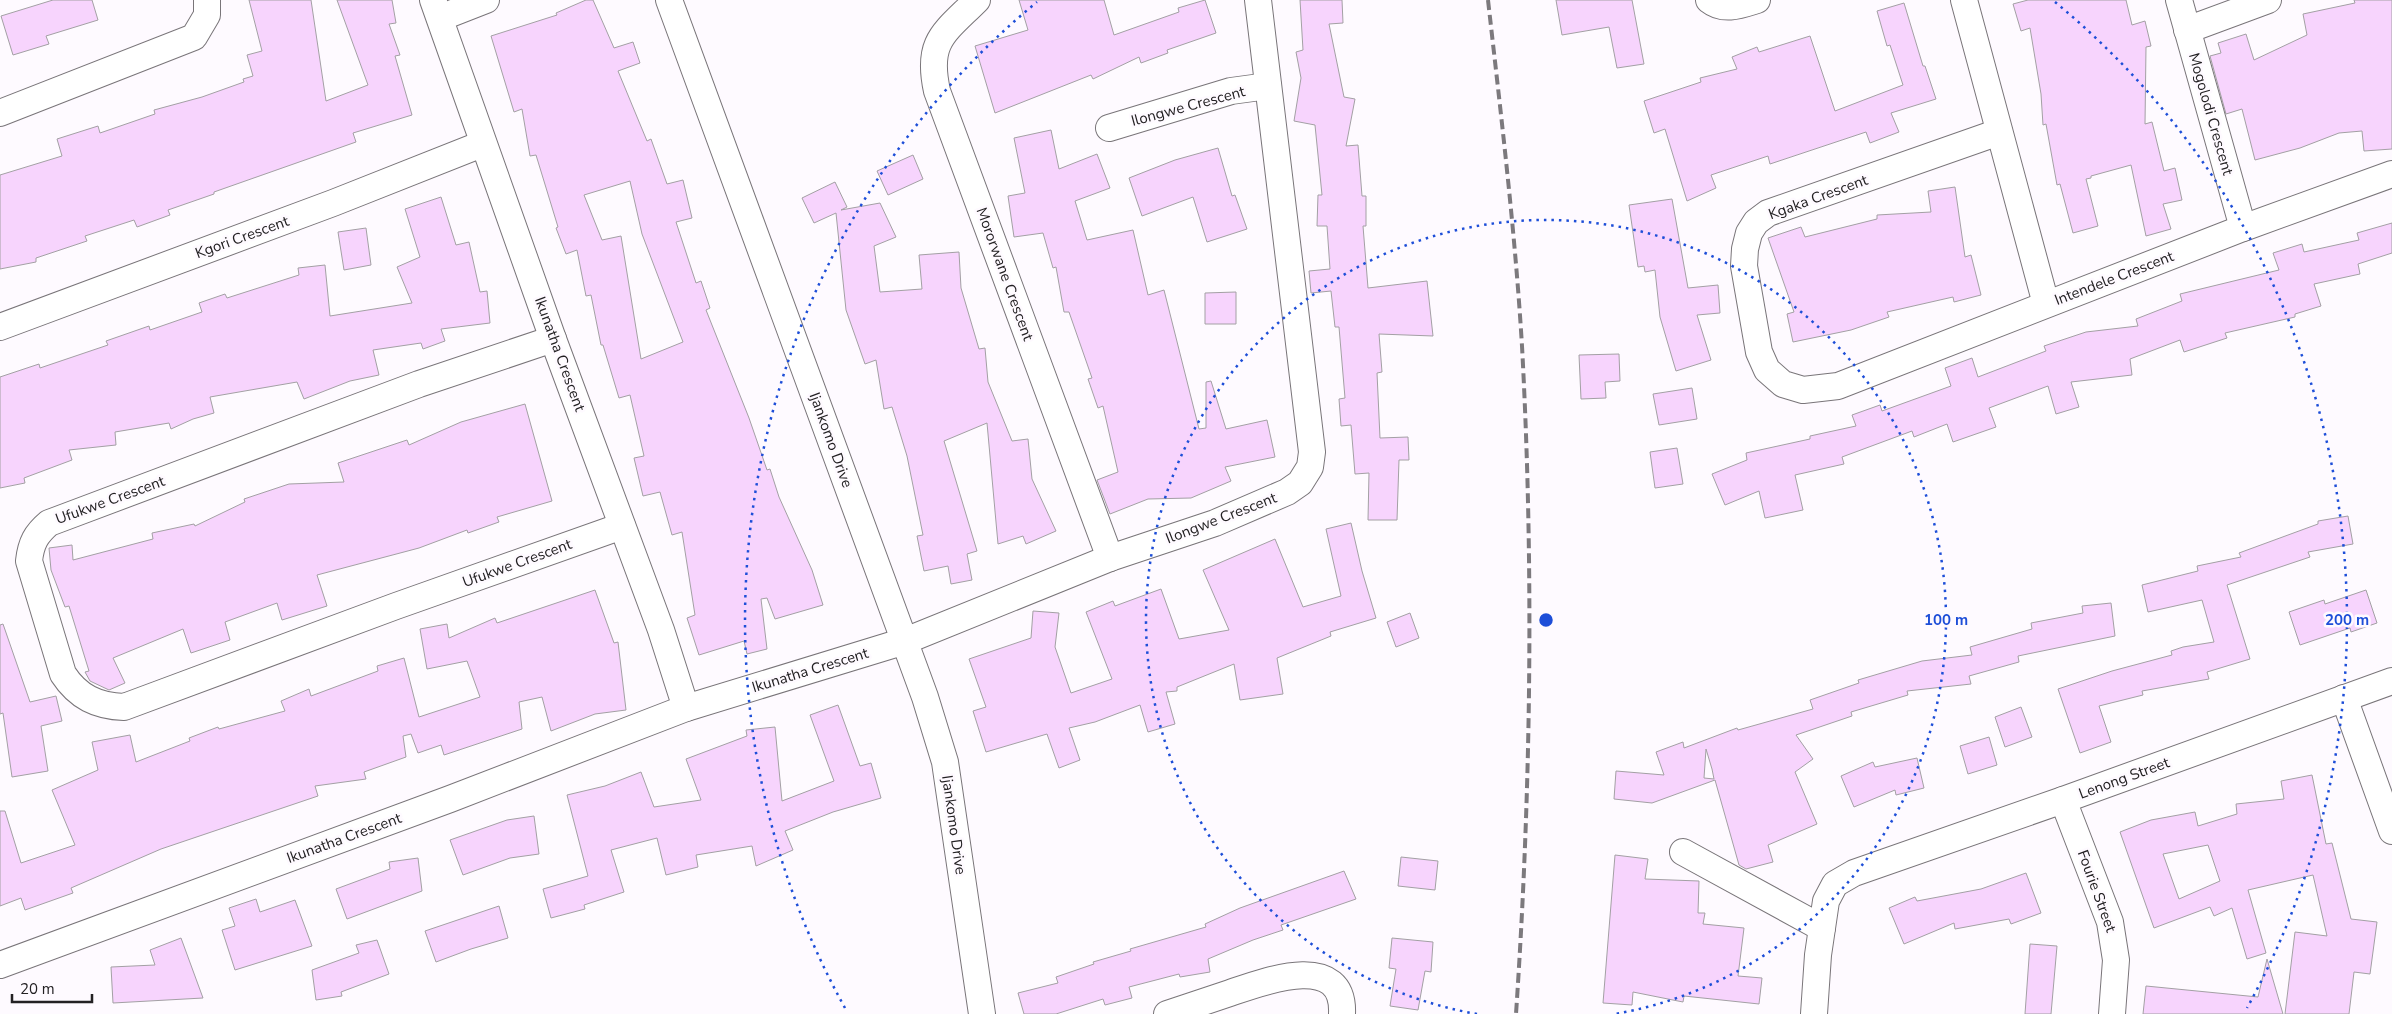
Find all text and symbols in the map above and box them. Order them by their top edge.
street label: Mogolodi Crescent [2184,51,2238,178]
street label: Ilongwe Crescent [1129,81,1248,131]
street label: Kgaka Crescent [1766,170,1871,224]
street label: Mororwane Crescent [972,205,1039,344]
street label: Kgori Crescent [192,211,292,263]
street label: Intendele Crescent [2052,246,2177,310]
street label: Ikunatha Crescent [530,294,590,415]
street label: Ijankomo Drive [804,390,858,490]
street label: Ufukwe Crescent [53,471,168,529]
street label: Ilongwe Crescent [1163,487,1280,548]
street label: Ufukwe Crescent [460,534,575,592]
text: 100 m [1924,610,1968,630]
text: 200 m [2325,610,2369,630]
centre of rings [1537,611,1555,629]
street label: Ikunatha Crescent [749,643,871,697]
street label: Lenong Street [2076,752,2173,804]
street label: Ijankomo Drive [937,774,971,876]
street label: Ikunatha Crescent [284,808,405,868]
street label: Fourie Street [2073,847,2121,936]
scale bar [12,972,92,1004]
text: 20 m [20,979,55,999]

